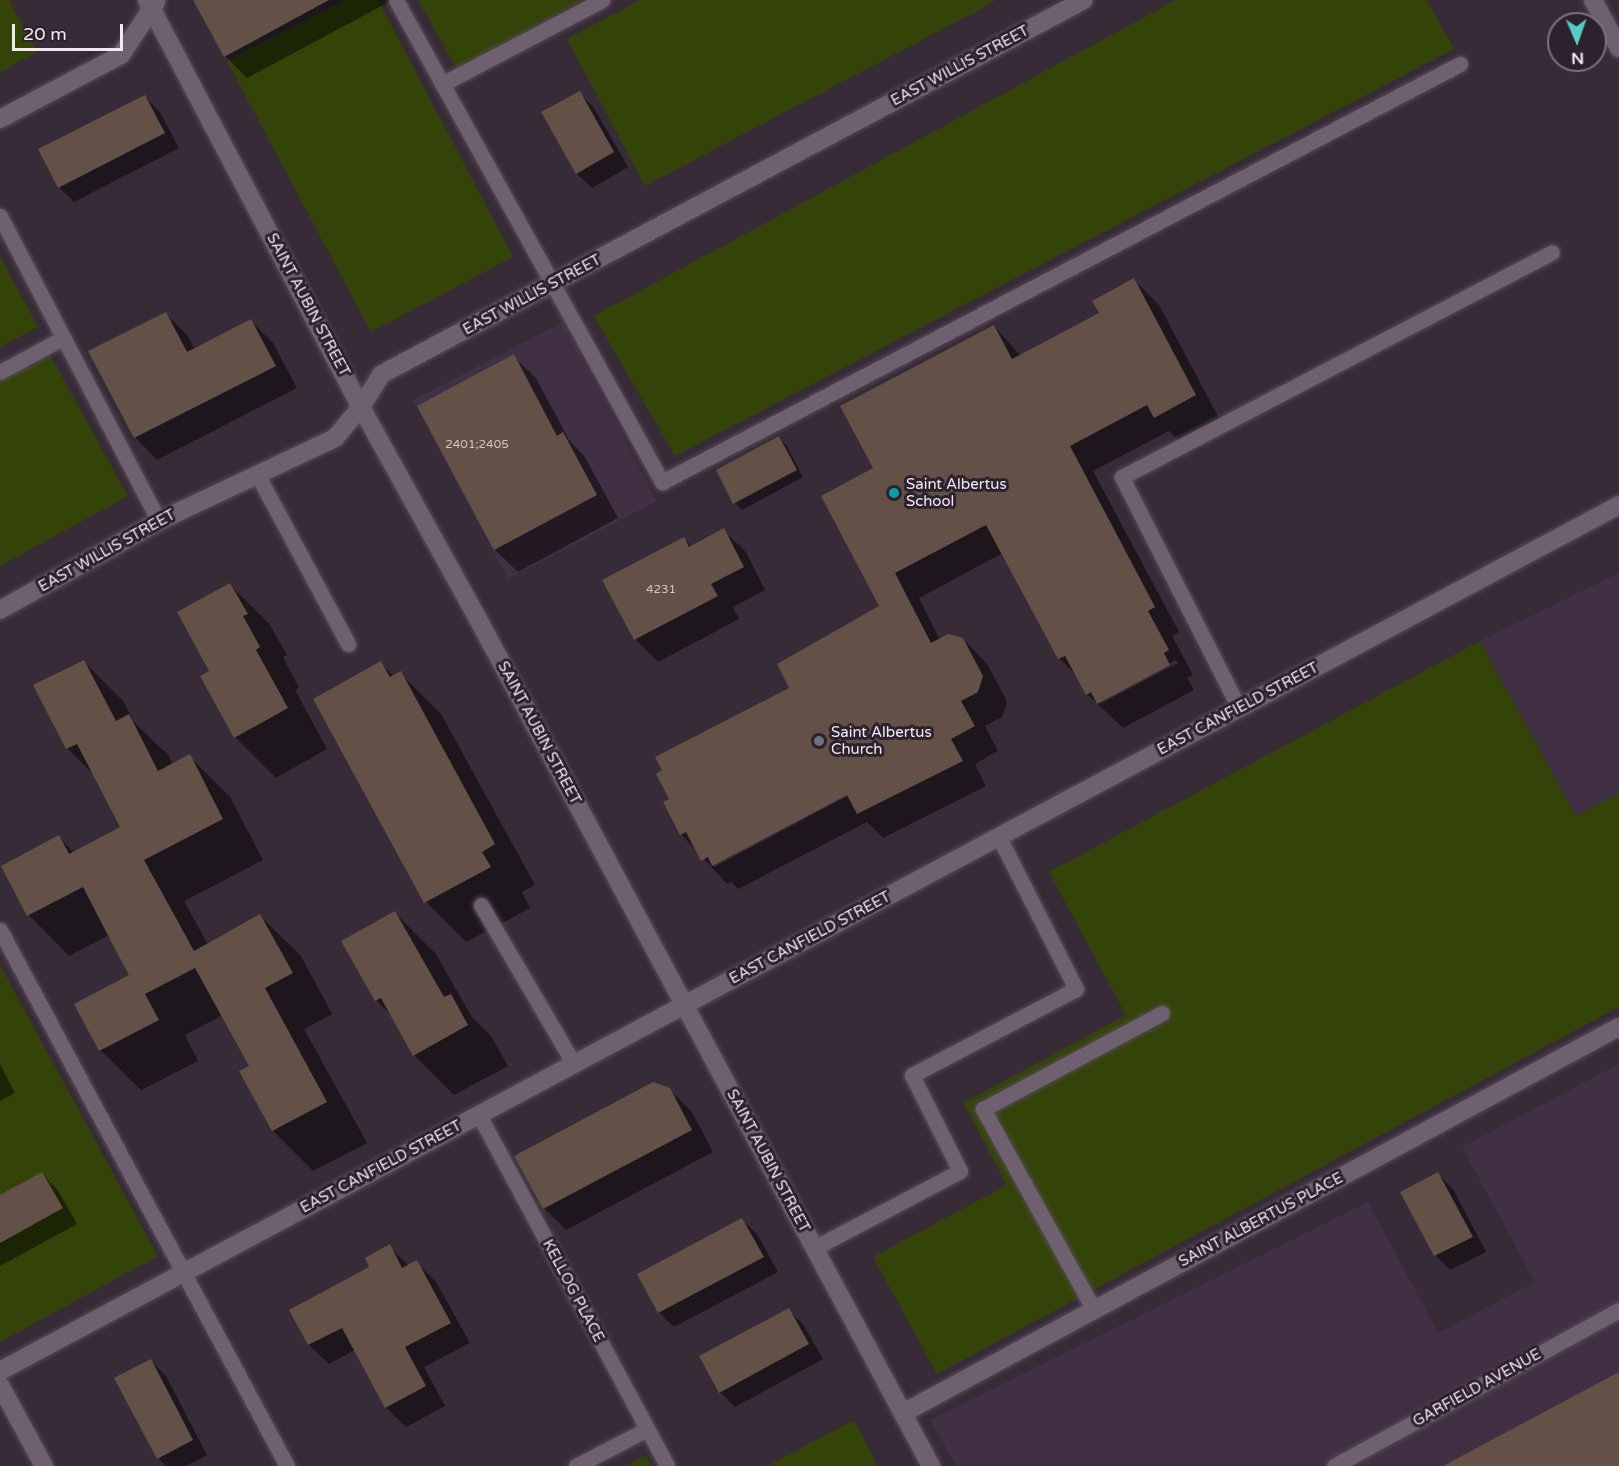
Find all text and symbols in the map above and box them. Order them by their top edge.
scale bar [15,12,126,50]
north arrow [1547,12,1607,72]
street label: EAST WILLIS STREET [888,22,1032,110]
text: 20 m [23,23,67,45]
text: N [1571,48,1584,68]
street label: SAINT AUBIN STREET [263,230,353,380]
street label: EAST WILLIS STREET [460,251,604,339]
house number: 2401;2405 [445,438,509,452]
place label: Saint Albertus School [906,475,1007,510]
marker: Saint Albertus School [887,486,901,500]
street label: EAST WILLIS STREET [36,506,178,596]
house number: 4231 [646,583,676,597]
street label: SAINT AUBIN STREET [494,658,584,808]
street label: EAST CANFIELD STREET [1154,659,1322,759]
place label: Saint Albertus Church [831,723,932,758]
marker: Saint Albertus Church [812,734,826,748]
street label: EAST CANFIELD STREET [726,888,894,988]
street label: SAINT AUBIN STREET [723,1086,813,1236]
street label: EAST CANFIELD STREET [297,1117,465,1217]
street label: SAINT ALBERTUS PLACE [1176,1169,1346,1271]
street label: KELLOG PLACE [538,1237,608,1345]
street label: GARFIELD AVENUE [1410,1345,1544,1431]

